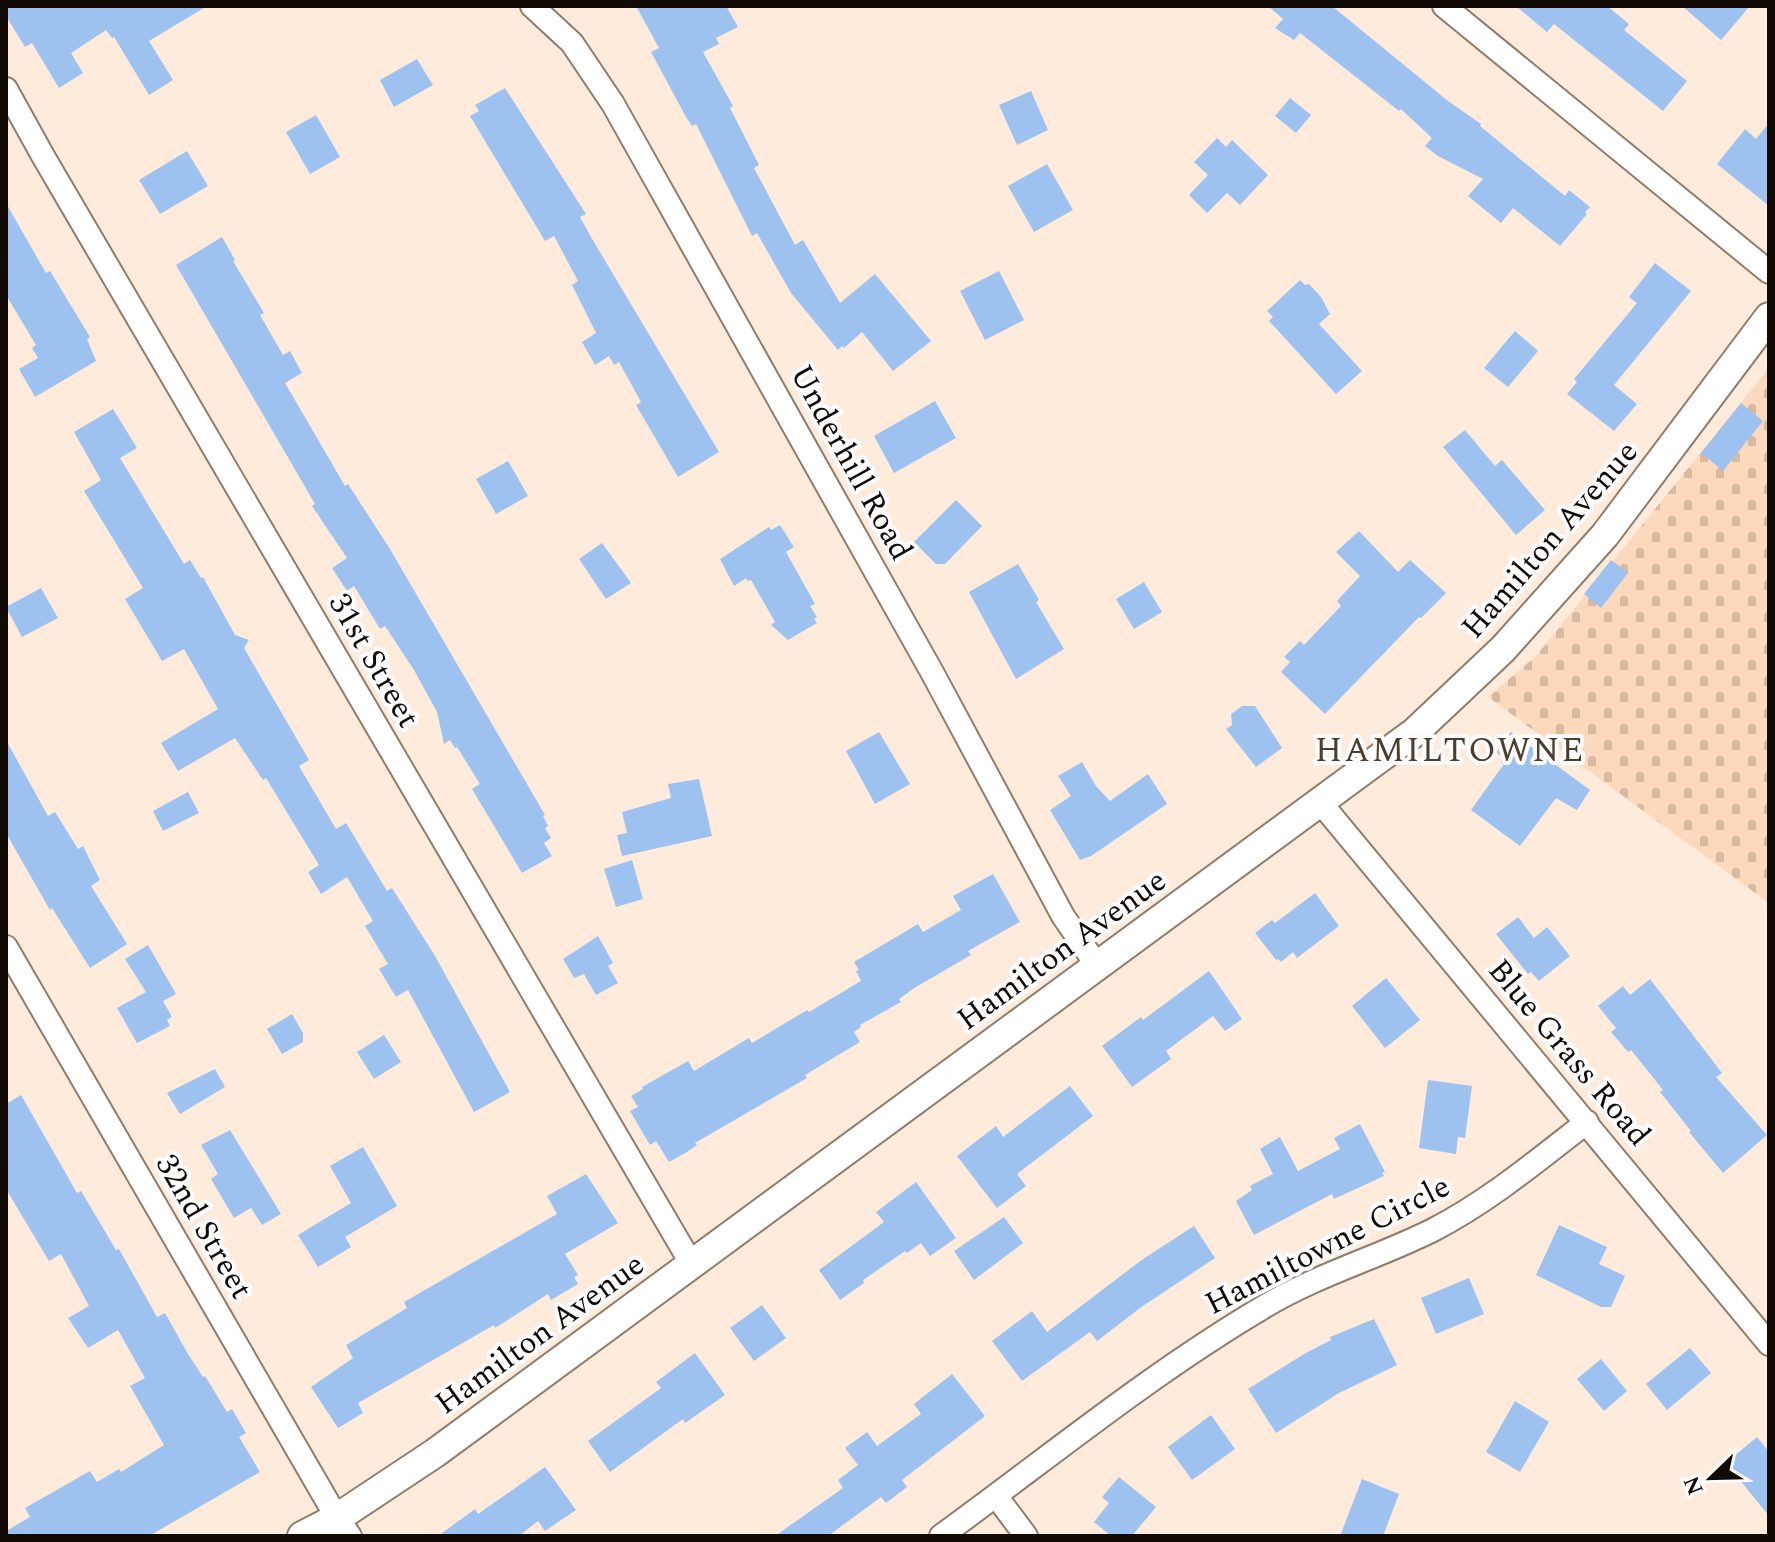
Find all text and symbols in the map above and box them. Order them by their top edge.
street label: Underhill Road [777,356,925,570]
street label: Hamilton Avenue [1450,430,1650,650]
street label: 31st Street [315,584,432,737]
district label: HAMILTOWNE [1315,725,1585,777]
street label: Hamilton Avenue [947,857,1177,1043]
street label: Blue Grass Road [1475,948,1662,1158]
street label: 32nd Street [142,1145,265,1308]
street label: Hamiltowne Circle [1197,1162,1459,1328]
street label: Hamilton Avenue [425,1241,655,1427]
north arrow [1671,1438,1751,1518]
text: N [1675,1470,1713,1500]

